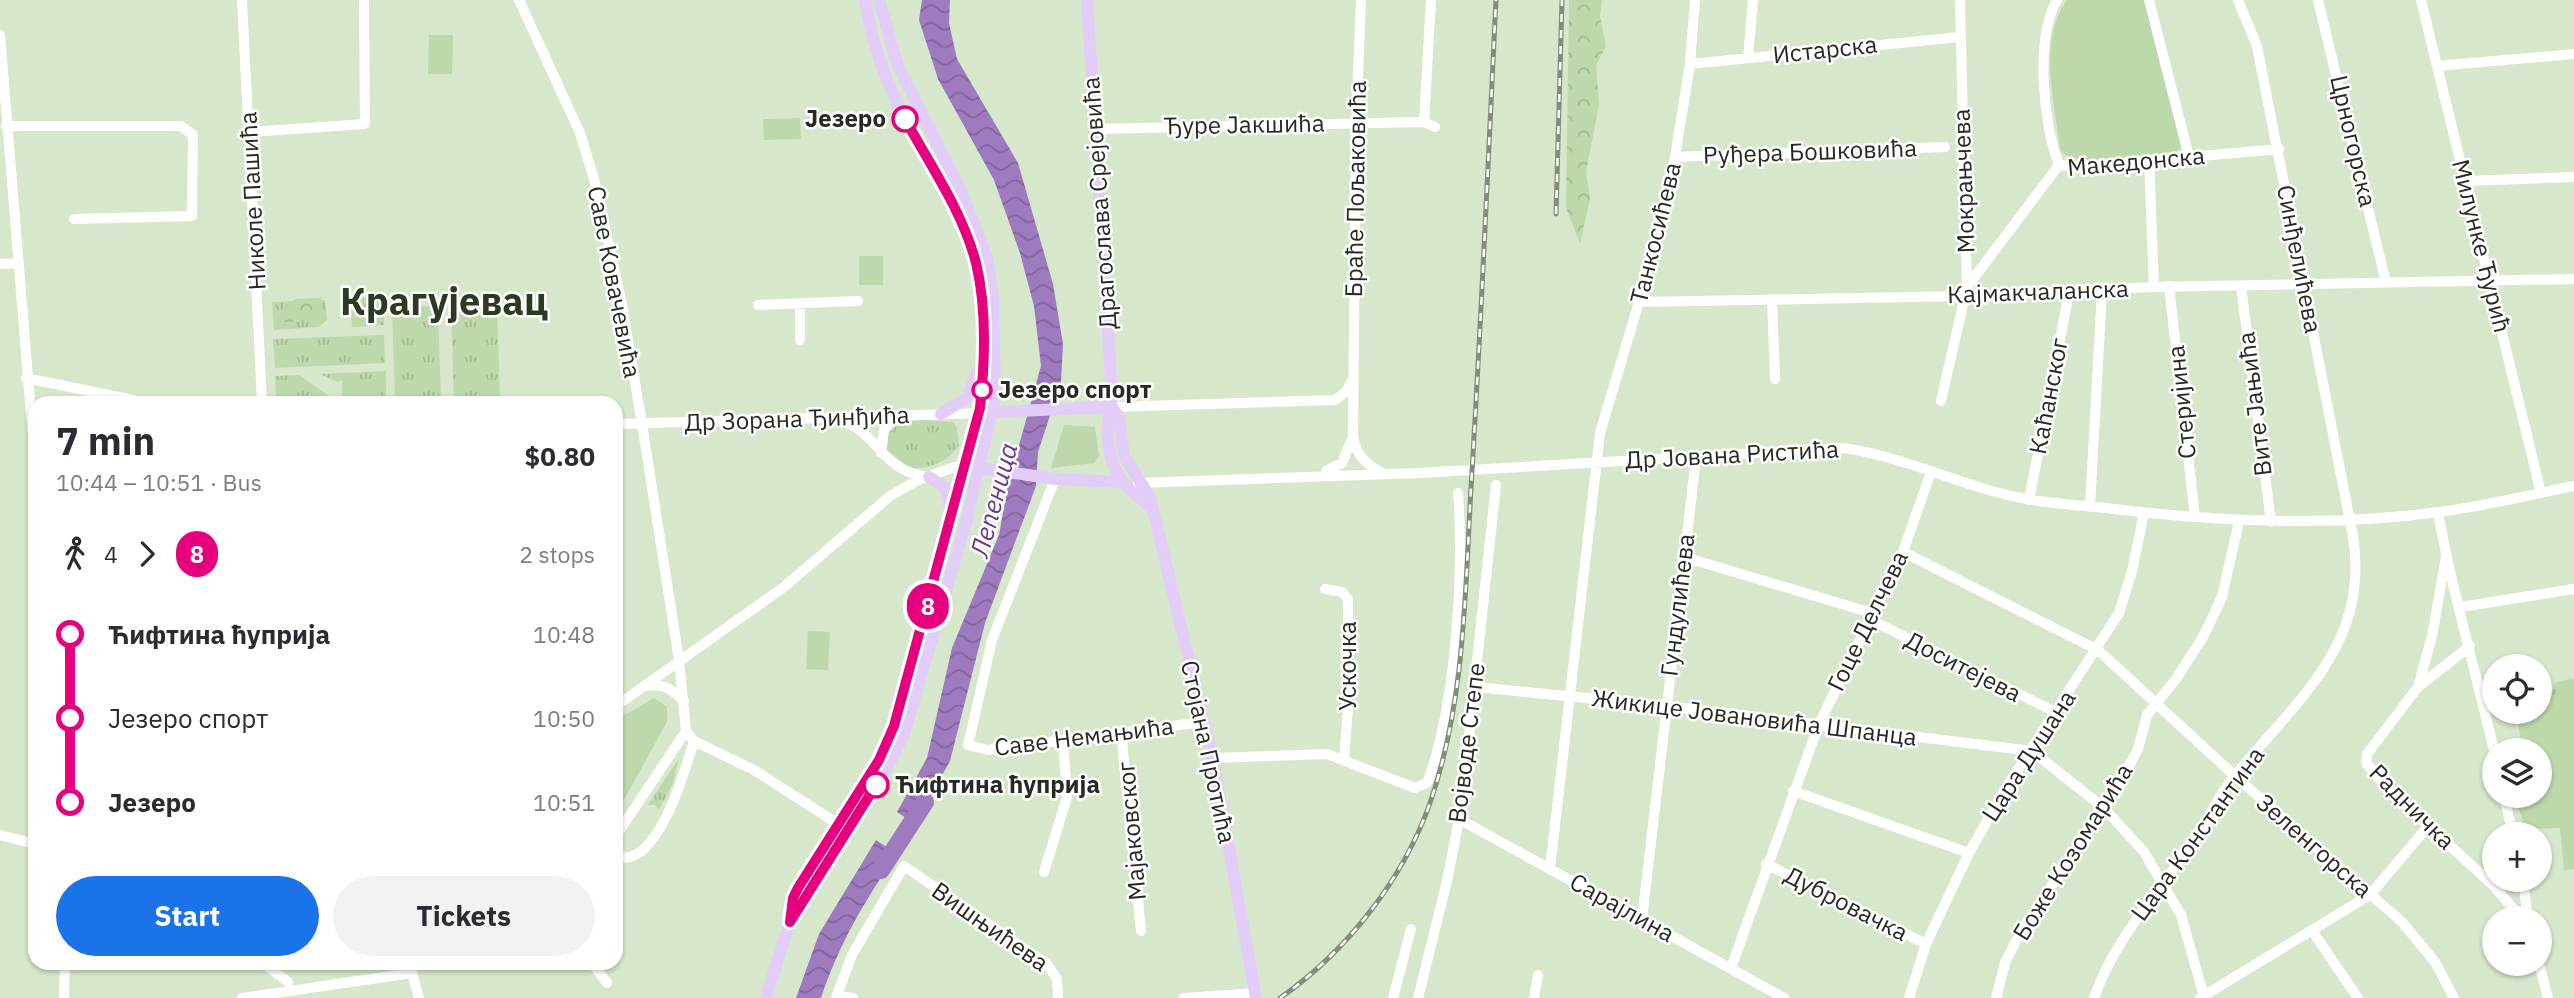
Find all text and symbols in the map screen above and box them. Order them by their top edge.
street label: Истарска [1771,28,1879,70]
street label: Црногорска [2323,72,2385,210]
street label: Драгослава Срејовића [1074,75,1124,330]
street label: Браће Пољаковића [1337,80,1373,298]
place label: Језеро [805,102,886,134]
marker: Језеро [892,106,918,132]
street label: Ђуре Јакшића [1163,107,1325,141]
street label: Мокрањчева [1944,108,1982,254]
street label: Николе Пашића [231,111,273,291]
street label: Руђера Бошковића [1702,131,1918,171]
street label: Македонска [2066,139,2206,183]
street label: Милунке Ђурић [2445,156,2519,336]
street label: Танкосићева [1622,159,1688,307]
street label: Синђелићева [2270,182,2330,336]
street label: Саве Ковачевића [581,183,649,381]
street label: Кајмакчаланска [1947,272,2129,310]
district label: Крагујевац [340,276,548,325]
street label: Вите Јањића [2229,330,2279,478]
street label: Каћанског [2021,335,2075,457]
street label: Стеријина [2159,343,2203,461]
place label: Језеро спорт [998,373,1152,405]
marker: Језеро спорт [972,380,992,400]
street label: Др Зорана Ђинђића [684,398,910,438]
text: 7 min [56,416,155,465]
street label: Др Јована Ристића [1624,432,1840,476]
text: $0.80 [525,439,595,473]
water label: Лепеница [961,439,1025,563]
text: 10:44 – 10:51 · Bus [56,467,262,497]
street label: Гундулићева [1652,532,1702,678]
icon: walk [56,535,94,573]
icon: forward [128,535,166,573]
text: 8 [190,538,204,570]
text: 4 [104,539,118,569]
text: 2 stops [519,539,595,569]
street label: Гоце Делчева [1819,545,1915,696]
line badge: 8 [905,583,951,629]
text: 8 [921,590,935,622]
text: Ћифтина ћуприја [108,617,330,651]
text: 10:48 [533,619,595,649]
street label: Ускочка [1331,621,1363,711]
street label: Доситејева [1900,623,2027,709]
map controls [2482,654,2552,976]
button: locate [2482,654,2552,724]
street label: Стојана Протића [1174,657,1244,846]
street label: Војводе Степе [1440,661,1492,825]
street label: Жикице Јовановића Шпанца [1590,681,1919,753]
street label: Цара Душана [1974,683,2083,827]
text: Језеро спорт [108,701,268,735]
text: 10:50 [533,703,595,733]
street label: Саве Немањића [993,709,1175,763]
button: layers [2482,738,2552,808]
street label: Цара Константина [2123,740,2271,927]
street label: Радничка [2363,756,2463,856]
street label: Боже Козомарића [2005,757,2140,946]
street label: Мајаковског [1109,760,1153,902]
place label: Ћифтина ћуприја [895,768,1100,800]
marker: Ћифтина ћуприја [863,772,889,798]
text: Језеро [108,785,196,819]
street label: Зеленгорска [2250,786,2379,904]
text: 10:51 [533,787,595,817]
button: + [2482,822,2552,892]
street label: Дубровачка [1779,858,1914,948]
street label: Сарајлина [1564,865,1681,949]
street label: Вишњићева [926,874,1056,978]
button: Start [56,876,319,956]
button: Tickets [333,876,595,956]
button: − [2482,906,2552,976]

